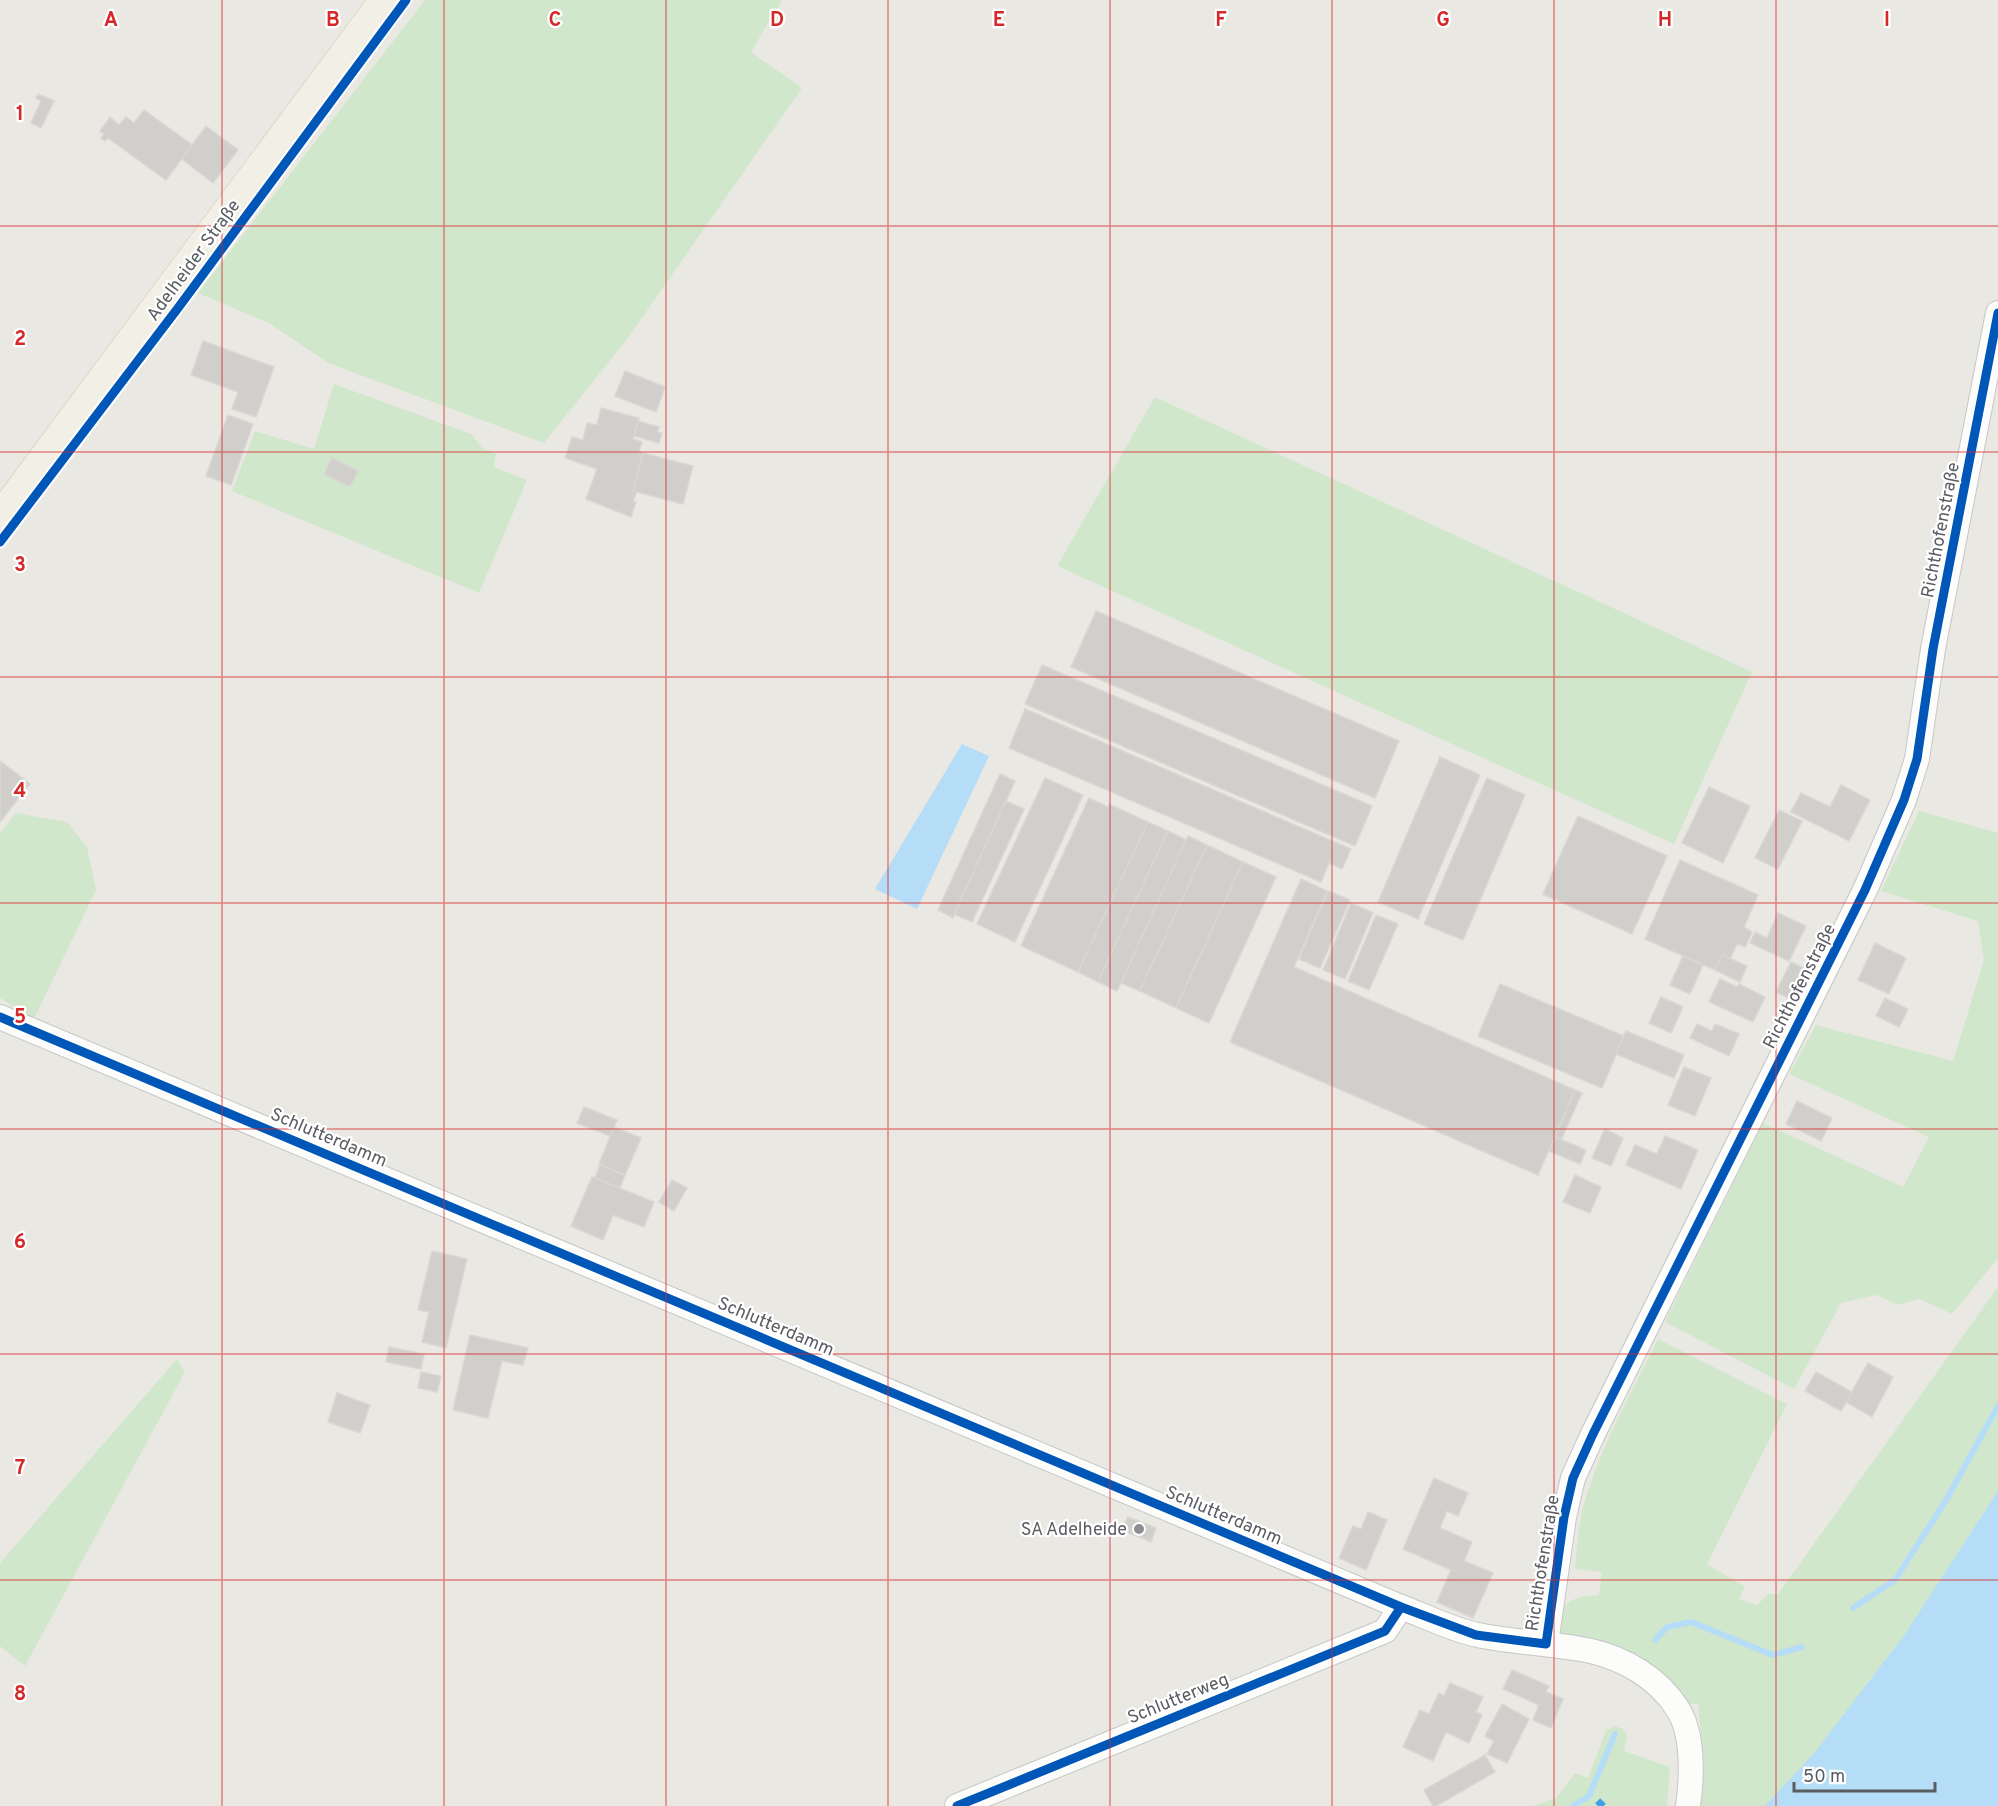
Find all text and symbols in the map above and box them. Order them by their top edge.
text: A [104,8,118,34]
text: B [326,8,340,34]
text: C [549,8,561,34]
text: D [770,8,784,34]
text: E [993,8,1005,34]
text: F [1215,8,1227,34]
text: G [1436,8,1450,34]
text: H [1658,8,1672,34]
text: I [1884,8,1890,34]
text: 1 [16,102,24,128]
street label: Adelheider Straße [142,196,246,326]
text: 2 [14,327,26,353]
street label: Richthofenstraße [1917,460,1966,600]
text: 3 [14,553,26,579]
text: 4 [14,779,26,805]
street label: Richthofenstraße [1759,920,1842,1053]
text: 5 [14,1005,26,1031]
street label: Schlutterdamm [267,1103,390,1173]
text: 6 [14,1230,26,1256]
street label: Schlutterdamm [714,1292,837,1362]
text: 7 [15,1456,25,1482]
street label: Schlutterdamm [1162,1481,1285,1551]
street label: Richthofenstraße [1521,1493,1566,1633]
place label: SA Adelheide [1021,1519,1127,1542]
marker: SA Adelheide [1132,1522,1146,1536]
street label: Schlutterweg [1124,1669,1233,1730]
text: 8 [14,1682,26,1708]
scale bar [1794,1755,1935,1793]
text: 50 m [1803,1766,1845,1789]

